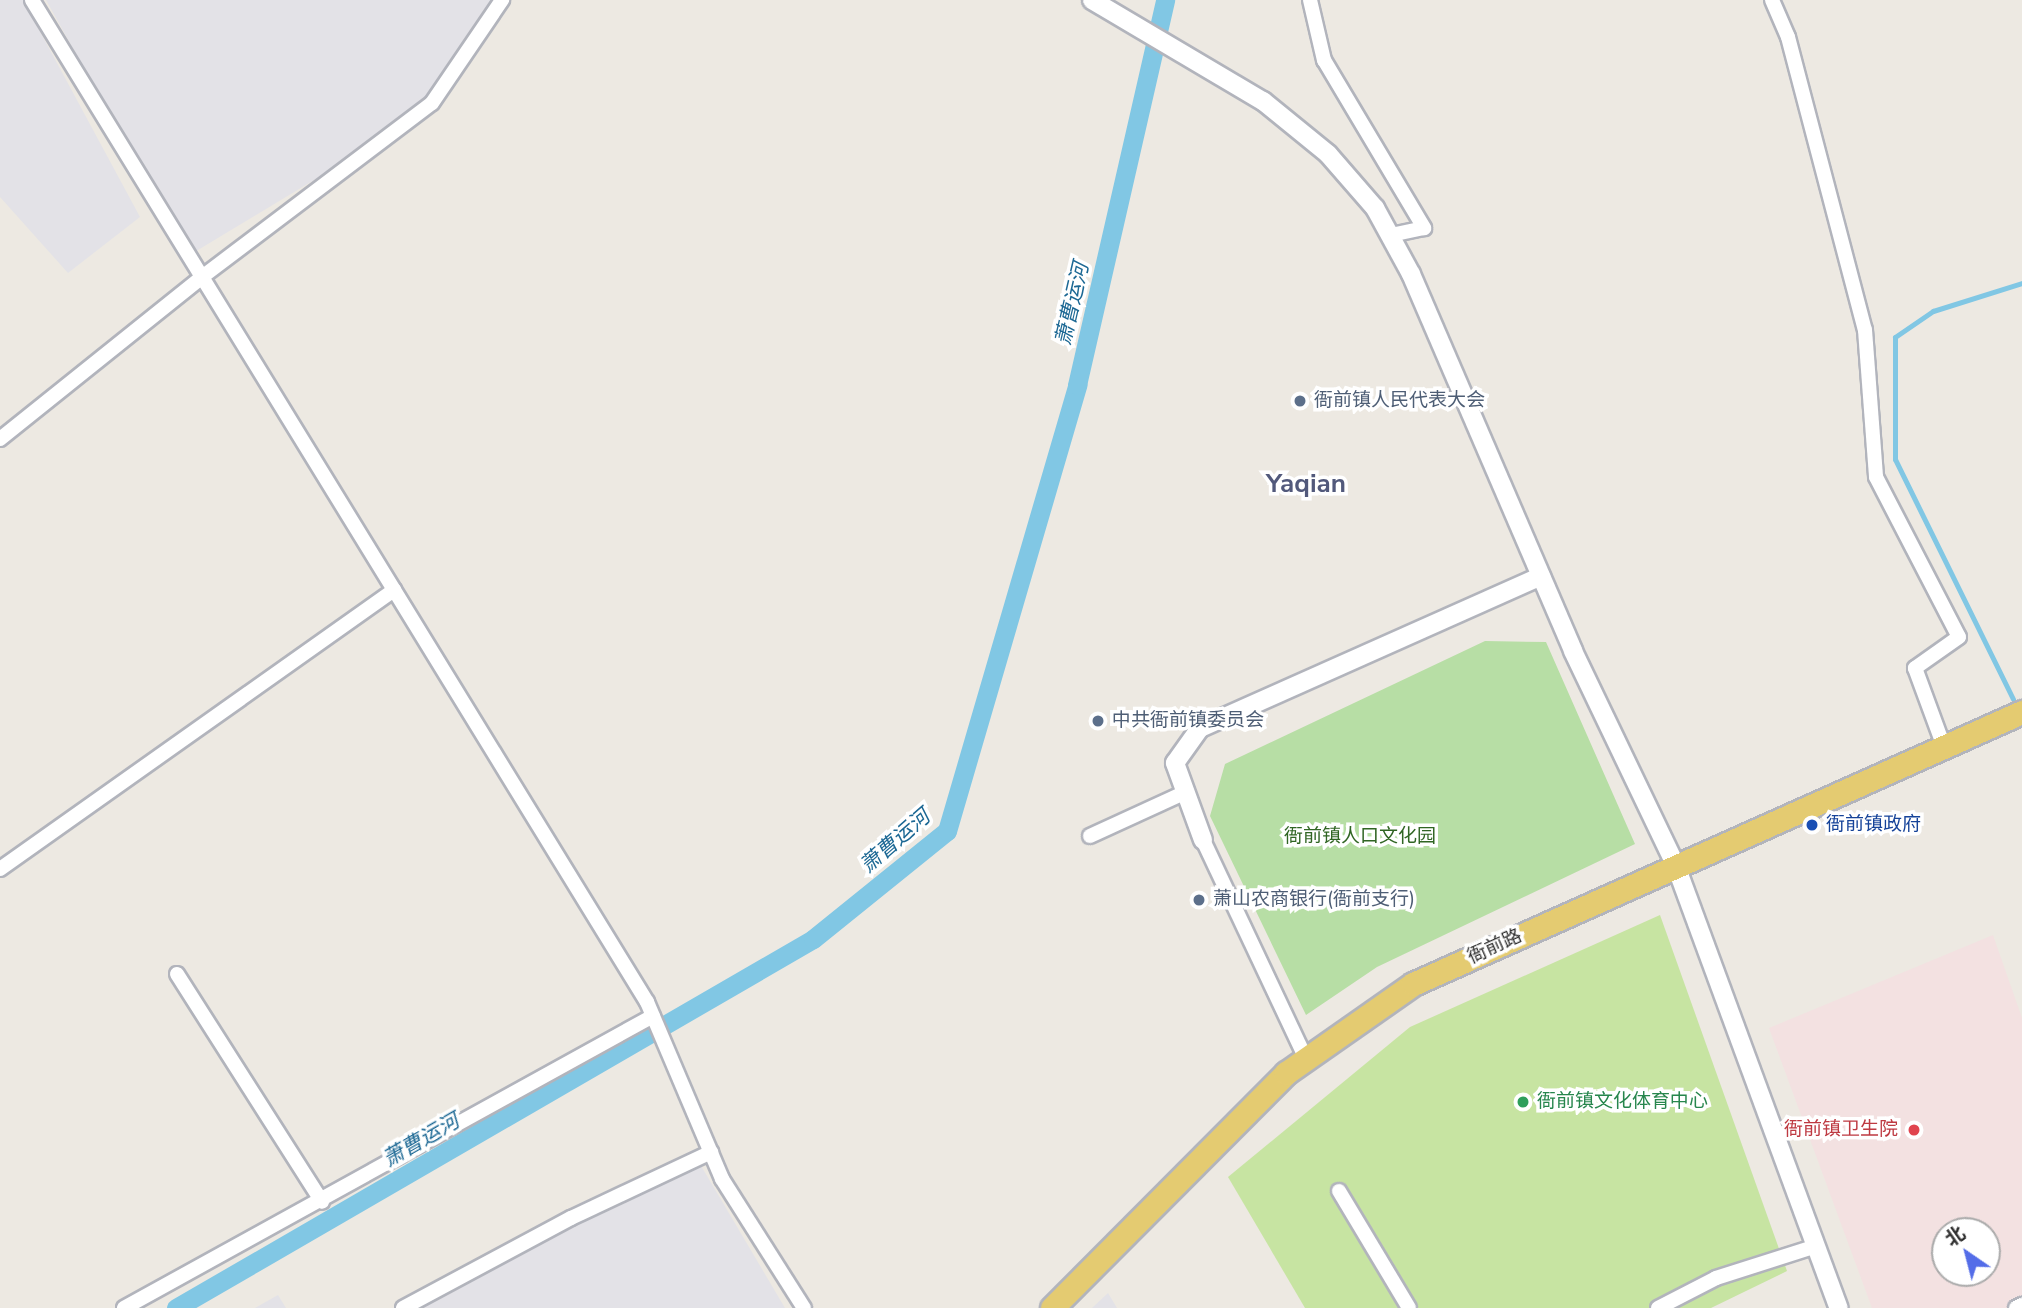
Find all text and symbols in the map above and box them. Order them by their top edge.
water label: 萧曹运河 [1050,260,1094,348]
place label: 衙前镇人民代表大会 [1314,390,1485,412]
marker: 衙前镇人民代表大会 [1292,393,1308,409]
district label: Yaqian [1266,468,1346,500]
place label: 中共衙前镇委员会 [1112,710,1264,732]
marker: 中共衙前镇委员会 [1090,713,1106,729]
water label: 萧曹运河 [855,804,935,878]
place label: 衙前镇政府 [1826,814,1921,836]
marker: 衙前镇政府 [1804,817,1820,833]
park label: 衙前镇人口文化园 [1284,826,1436,848]
place label: 萧山农商银行(衙前支行) [1213,889,1415,911]
marker: 萧山农商银行(衙前支行) [1191,892,1207,908]
street label: 衙前路 [1464,925,1526,969]
place label: 衙前镇文化体育中心 [1537,1091,1708,1113]
marker: 衙前镇文化体育中心 [1515,1094,1531,1110]
water label: 萧曹运河 [378,1108,464,1172]
place label: 衙前镇卫生院 [1784,1119,1898,1141]
marker: 衙前镇卫生院 [1904,1120,1924,1140]
north arrow [1931,1217,2001,1287]
text: 北 [1940,1220,1970,1253]

